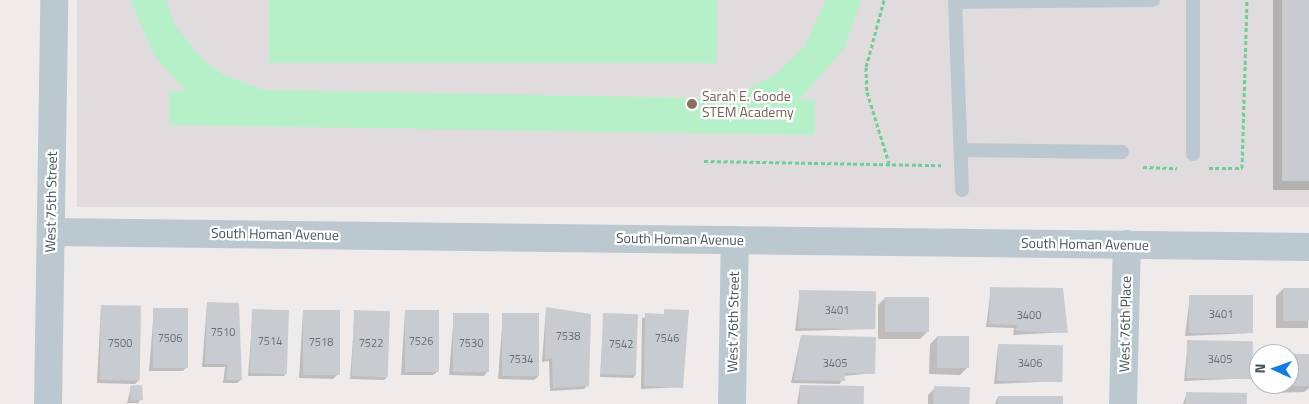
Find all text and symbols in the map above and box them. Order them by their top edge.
place label: Sarah E. Goode STEM Academy [702,88,794,120]
marker: Sarah E. Goode STEM Academy [686,98,698,110]
street label: West 75th Street [42,151,60,253]
street label: South Homan Avenue [211,224,339,244]
street label: South Homan Avenue [616,229,744,249]
street label: South Homan Avenue [1021,234,1149,254]
street label: West 76th Street [724,271,742,373]
street label: West 76th Place [1116,276,1134,372]
house number: 3401 [825,303,849,317]
house number: 3401 [1209,307,1233,321]
house number: 3400 [1017,308,1041,322]
house number: 7510 [211,325,235,339]
house number: 7538 [556,329,580,343]
house number: 7506 [158,331,182,345]
house number: 7546 [655,331,679,345]
house number: 7514 [258,334,282,348]
house number: 7526 [409,334,433,348]
house number: 7518 [309,335,333,349]
house number: 7500 [108,336,132,350]
house number: 7522 [359,336,383,350]
house number: 7530 [459,336,483,350]
house number: 7542 [609,337,633,351]
north arrow [1249,344,1299,394]
house number: 7534 [509,352,533,366]
house number: 3405 [1208,352,1232,366]
house number: 3405 [823,356,847,370]
house number: 3406 [1018,356,1042,370]
text: N [1249,363,1270,374]

